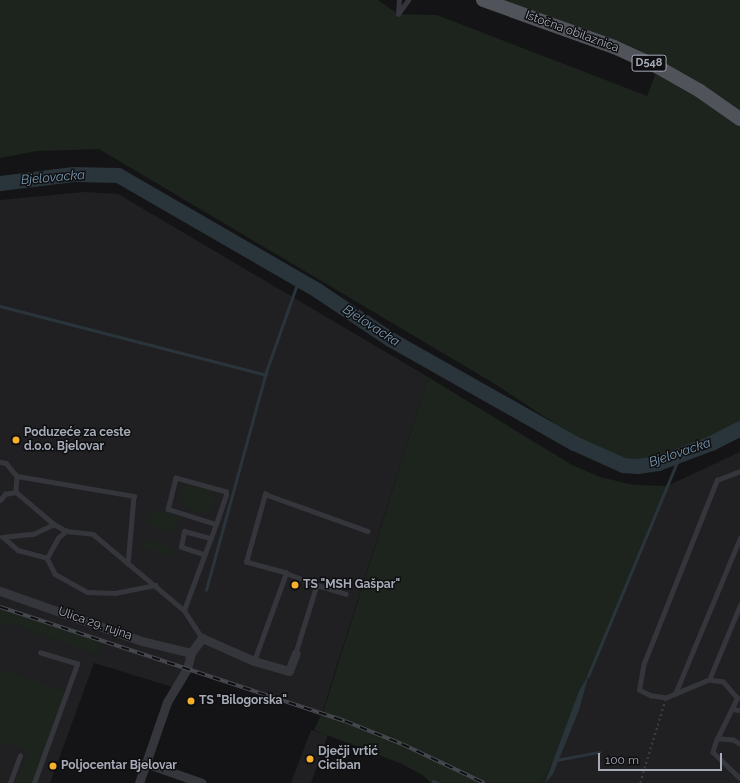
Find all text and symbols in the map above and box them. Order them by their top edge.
street label: Istočna obilaznica [523,8,621,56]
road number: D548 [631,54,667,72]
water label: Bjelovacka [20,167,86,189]
water label: Bjelovacka [340,302,402,350]
place label: Poduzeće za ceste d.o.o. Bjelovar [24,426,131,454]
marker: Poduzeće za ceste d.o.o. Bjelovar [11,435,21,445]
water label: Bjelovacka [647,435,713,471]
place label: TS "MSH Gašpar" [303,578,400,592]
marker: TS "MSH Gašpar" [290,580,300,590]
street label: Ulica 29. rujna [56,605,134,643]
place label: TS "Bilogorska" [199,694,287,708]
marker: TS "Bilogorska" [186,696,196,706]
place label: Dječji vrtić Ciciban [318,745,378,773]
scale bar [600,745,724,771]
text: 100 m [605,753,639,767]
marker: Dječji vrtić Ciciban [305,754,315,764]
place label: Poljocentar Bjelovar [61,759,177,773]
marker: Poljocentar Bjelovar [48,761,58,771]

